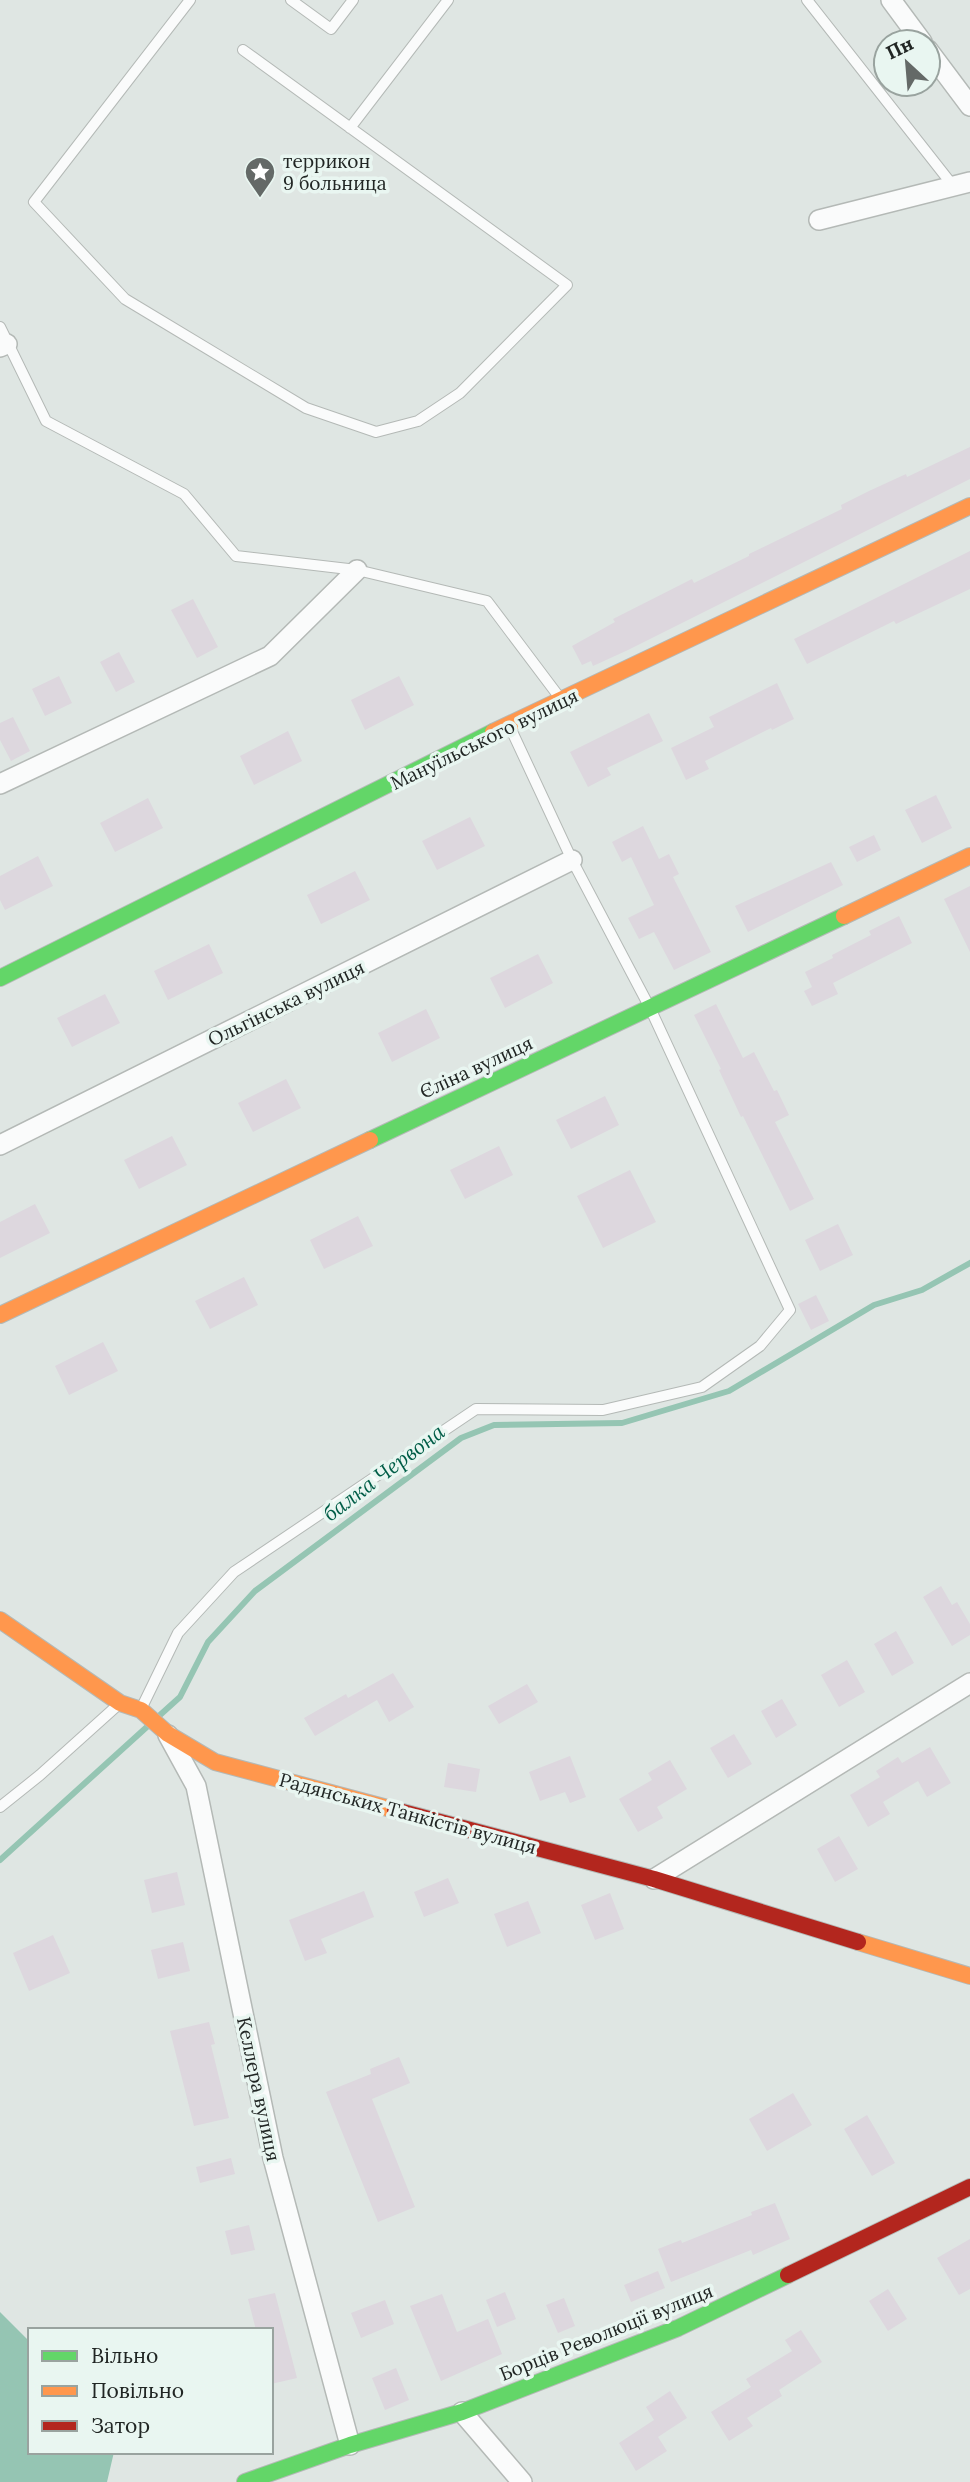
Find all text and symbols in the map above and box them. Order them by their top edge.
north arrow [872,28,942,98]
text: Пн [882,31,917,65]
place label: террикон 9 больница [283,149,387,195]
place icon: террикон 9 больница [243,155,277,199]
street label: Мануїльського вулиця [386,683,582,795]
street label: Ольгінська вулиця [204,955,368,1051]
street label: Єліна вулиця [416,1030,536,1104]
water label: балка Червона [318,1418,450,1527]
street label: Радянських Танкістів вулиця [277,1767,539,1859]
street label: Келлера вулиця [232,2015,286,2163]
street label: Борців Революції вулиця [496,2278,716,2386]
legend [28,2328,273,2454]
text: Вільно [91,2342,158,2369]
text: Повільно [91,2377,184,2404]
text: Затор [91,2412,150,2439]

